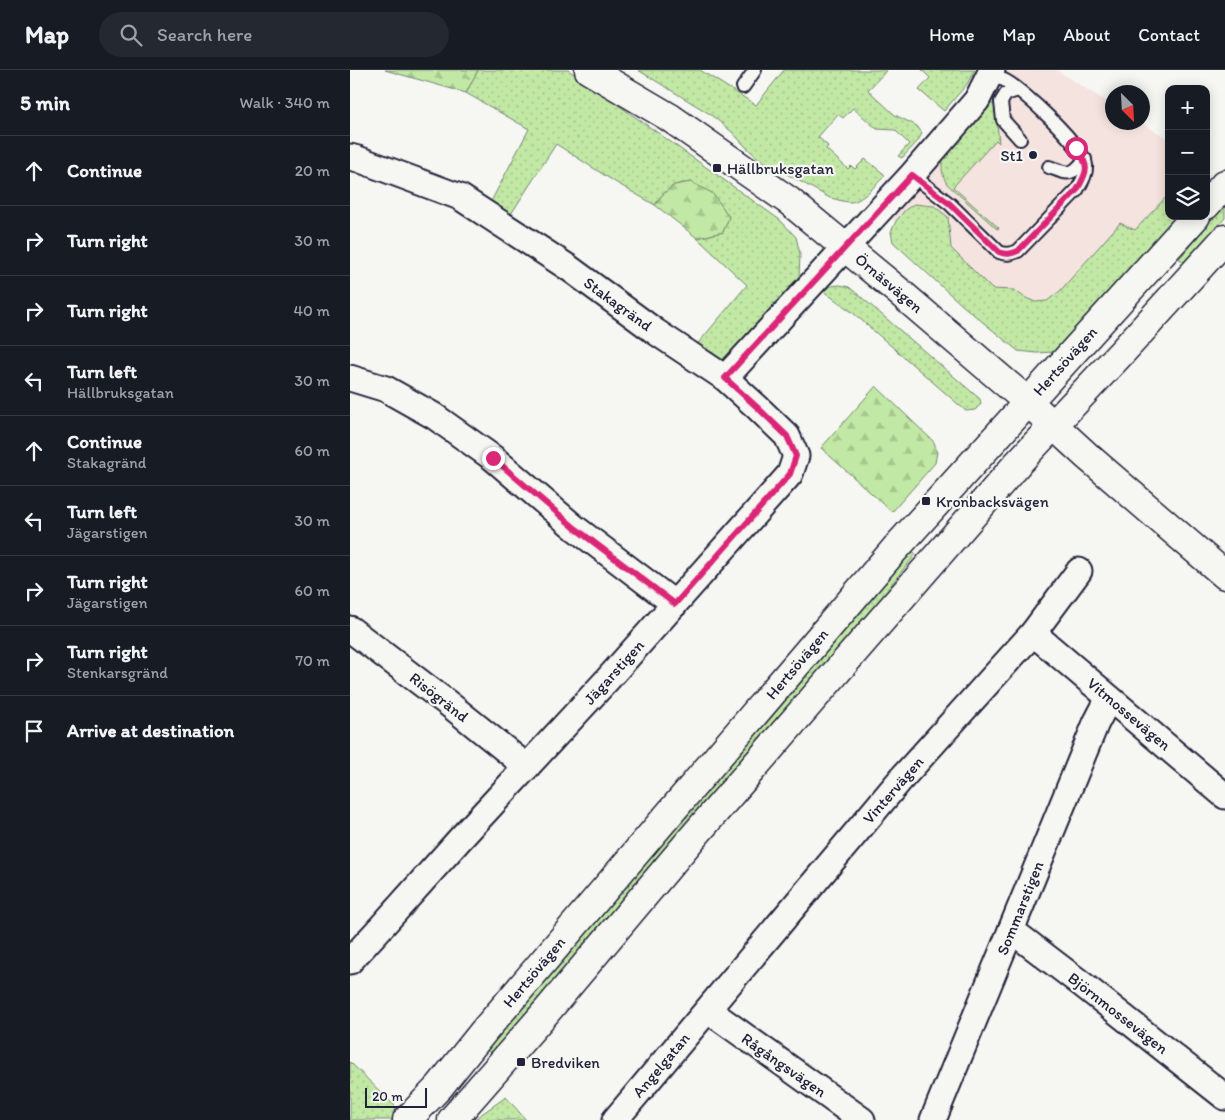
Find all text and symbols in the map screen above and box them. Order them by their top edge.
search box [99,12,449,57]
text: Map [25,20,69,49]
icon: search [117,21,145,49]
text: Search here [157,23,252,46]
text: Home [929,24,975,46]
text: Map [1003,24,1036,46]
text: About [1064,24,1110,46]
text: Contact [1138,24,1200,46]
north arrow [1105,85,1150,130]
map controls [1165,85,1210,220]
button: + [1165,85,1210,130]
text: 5 min [20,90,70,115]
text: Walk · 340 m [240,93,330,112]
button: − [1165,130,1210,175]
route start [1065,137,1088,160]
place label: St1 [1001,146,1024,165]
marker: St1 [1027,149,1039,161]
icon: ahead [20,157,48,185]
text: Continue [67,159,142,182]
place label: Hällbruksgatan [727,159,834,178]
text: 20 m [295,161,330,180]
marker: Hällbruksgatan [711,162,723,174]
button: layers [1165,175,1210,220]
icon: right [20,227,48,255]
text: Turn right [67,229,148,252]
text: 30 m [294,231,330,250]
street label: Örnäsvägen [851,249,927,317]
street label: Stakagränd [580,273,656,335]
icon: right [20,297,48,325]
text: Turn right [67,299,148,322]
text: 40 m [293,301,330,320]
street label: Hertsövägen [1029,322,1101,400]
text: Turn left [67,360,137,383]
icon: left [20,367,48,395]
text: 30 m [294,371,330,390]
text: Hällbruksgatan [67,383,174,402]
text: Continue [67,430,142,453]
icon: ahead [20,437,48,465]
text: 60 m [295,441,330,460]
route end [482,447,505,470]
text: Stakagränd [67,453,147,472]
place label: Kronbacksvägen [936,492,1049,511]
marker: Kronbacksvägen [920,495,932,507]
text: Turn left [67,500,137,523]
icon: left [20,507,48,535]
text: 30 m [294,511,330,530]
text: Jägarstigen [67,523,148,542]
text: Turn right [67,570,148,593]
icon: right [20,577,48,605]
text: 60 m [295,581,330,600]
text: Jägarstigen [67,593,148,612]
street label: Hertsövägen [762,625,832,703]
street label: Jägarstigen [580,636,648,708]
text: Turn right [67,640,148,663]
icon: right [20,647,48,675]
text: 70 m [295,651,330,670]
text: Stenkarsgränd [67,663,168,682]
street label: Risögränd [406,668,473,726]
street label: Vitmossevägen [1083,674,1175,754]
icon: arrive [20,717,48,745]
text: Arrive at destination [67,719,234,742]
street label: Vintervägen [859,752,927,828]
street label: Sommarstigen [992,858,1048,958]
street label: Hertsövägen [499,933,569,1011]
street label: Björnmossevägen [1064,968,1172,1058]
street label: Angelgatan [628,1029,694,1101]
street label: Rågångsvägen [738,1029,830,1101]
place label: Bredviken [531,1053,600,1072]
marker: Bredviken [515,1056,527,1068]
scale bar [365,1085,428,1108]
text: 20 m [372,1088,403,1105]

